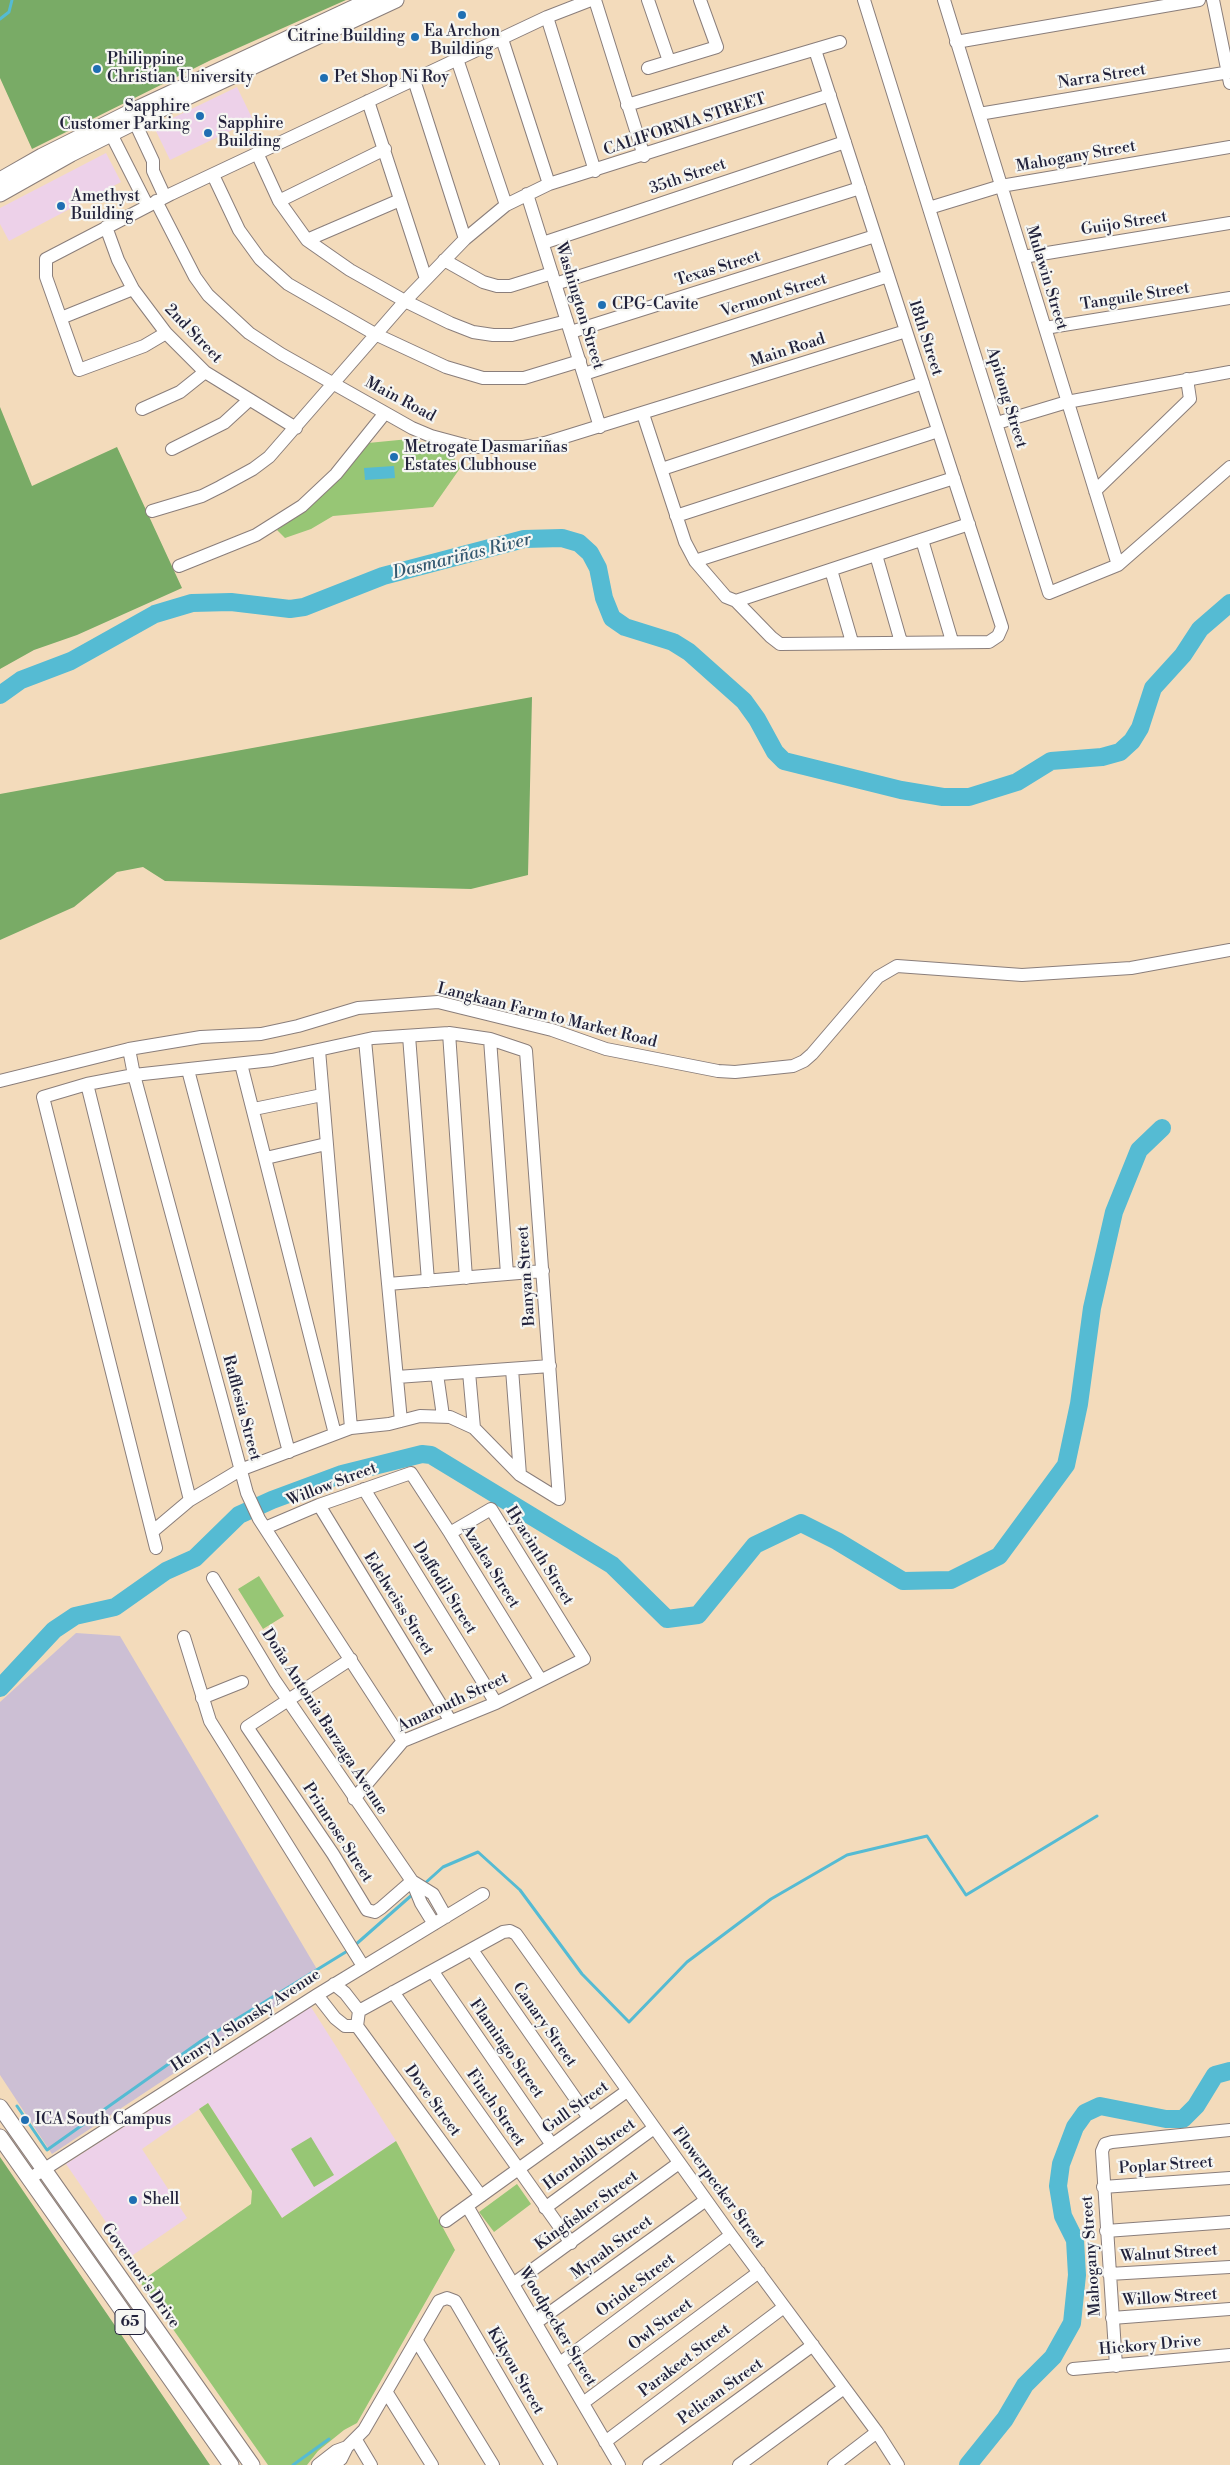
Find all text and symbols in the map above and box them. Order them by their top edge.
marker: Ea Archon Building [456,9,468,21]
place label: Ea Archon Building [424,22,500,60]
place label: Citrine Building [287,27,405,47]
marker: Citrine Building [409,31,421,43]
place label: Philippine Christian University [107,50,254,88]
street label: Narra Street [1057,61,1147,93]
marker: Philippine Christian University [91,63,103,75]
place label: Pet Shop Ni Roy [334,68,449,88]
marker: Pet Shop Ni Roy [318,72,330,84]
street label: CALIFORNIA STREET [601,90,769,160]
place label: Sapphire Customer Parking [60,97,190,135]
marker: Sapphire Customer Parking [194,110,206,122]
place label: Sapphire Building [218,114,283,152]
marker: Sapphire Building [202,127,214,139]
street label: Mahogany Street [1015,137,1137,177]
street label: 35th Street [647,155,729,199]
place label: Amethyst Building [71,187,140,225]
marker: Amethyst Building [55,200,67,212]
street label: Guijo Street [1080,208,1168,240]
street label: Mulawin Street [1021,223,1071,333]
street label: Washington Street [551,240,607,372]
street label: Texas Street [673,247,763,291]
street label: Vermont Street [719,270,829,322]
street label: Tanguile Street [1079,279,1191,315]
place label: CPG-Cavite [612,295,699,315]
street label: 18th Street [904,298,946,378]
marker: CPG-Cavite [596,299,608,311]
street label: 2nd Street [160,301,226,367]
street label: Main Road [748,330,828,372]
street label: Apitong Street [982,345,1030,451]
street label: Main Road [361,373,439,427]
place label: Metrogate Dasmariñas Estates Clubhouse [404,438,568,476]
marker: Metrogate Dasmariñas Estates Clubhouse [388,451,400,463]
water label: Dasmariñas River [390,529,534,585]
street label: Langkaan Farm to Market Road [435,979,659,1053]
street label: Banyan Street [514,1225,540,1327]
street label: Rafflesia Street [218,1353,264,1463]
street label: Willow Street [284,1459,380,1511]
street label: Hyacinth Street [501,1503,577,1609]
street label: Azalea Street [457,1522,523,1612]
street label: Daffodil Street [408,1538,480,1638]
street label: Edelweiss Street [359,1549,437,1659]
street label: Doña Antonia Barzaga Avenue [257,1625,391,1819]
street label: Amarouth Street [395,1669,511,1737]
street label: Primrose Street [298,1780,376,1886]
street label: Henry J. Slonsky Avenue [168,1965,324,2077]
street label: Canary Street [508,1979,580,2071]
street label: Flamingo Street [465,1996,547,2102]
street label: Dove Street [400,2062,464,2140]
street label: Finch Street [461,2066,529,2150]
street label: Gull Street [539,2078,613,2138]
place label: ICA South Campus [35,2110,171,2130]
marker: ICA South Campus [19,2114,31,2126]
street label: Hornbill Street [540,2115,640,2195]
street label: Flowerpecker Street [667,2123,769,2253]
street label: Poplar Street [1118,2153,1214,2179]
street label: Kingfisher Street [532,2167,642,2255]
place label: Shell [143,2190,179,2210]
marker: Shell [127,2194,139,2206]
street label: Mahogany Street [1078,2195,1106,2317]
street label: Mynah Street [568,2212,656,2284]
street label: Governor's Drive [97,2220,183,2332]
street label: Walnut Street [1120,2241,1218,2267]
street label: Oriole Street [593,2250,679,2322]
street label: Woodpecker Street [514,2264,600,2390]
street label: Willow Street [1122,2285,1218,2311]
street label: Owl Street [625,2295,697,2355]
road number: 65 [115,2310,145,2334]
street label: Parakeet Street [635,2320,735,2402]
street label: Kikyou Street [482,2324,548,2418]
street label: Hickory Drive [1098,2332,1202,2360]
street label: Pelican Street [675,2355,767,2429]

